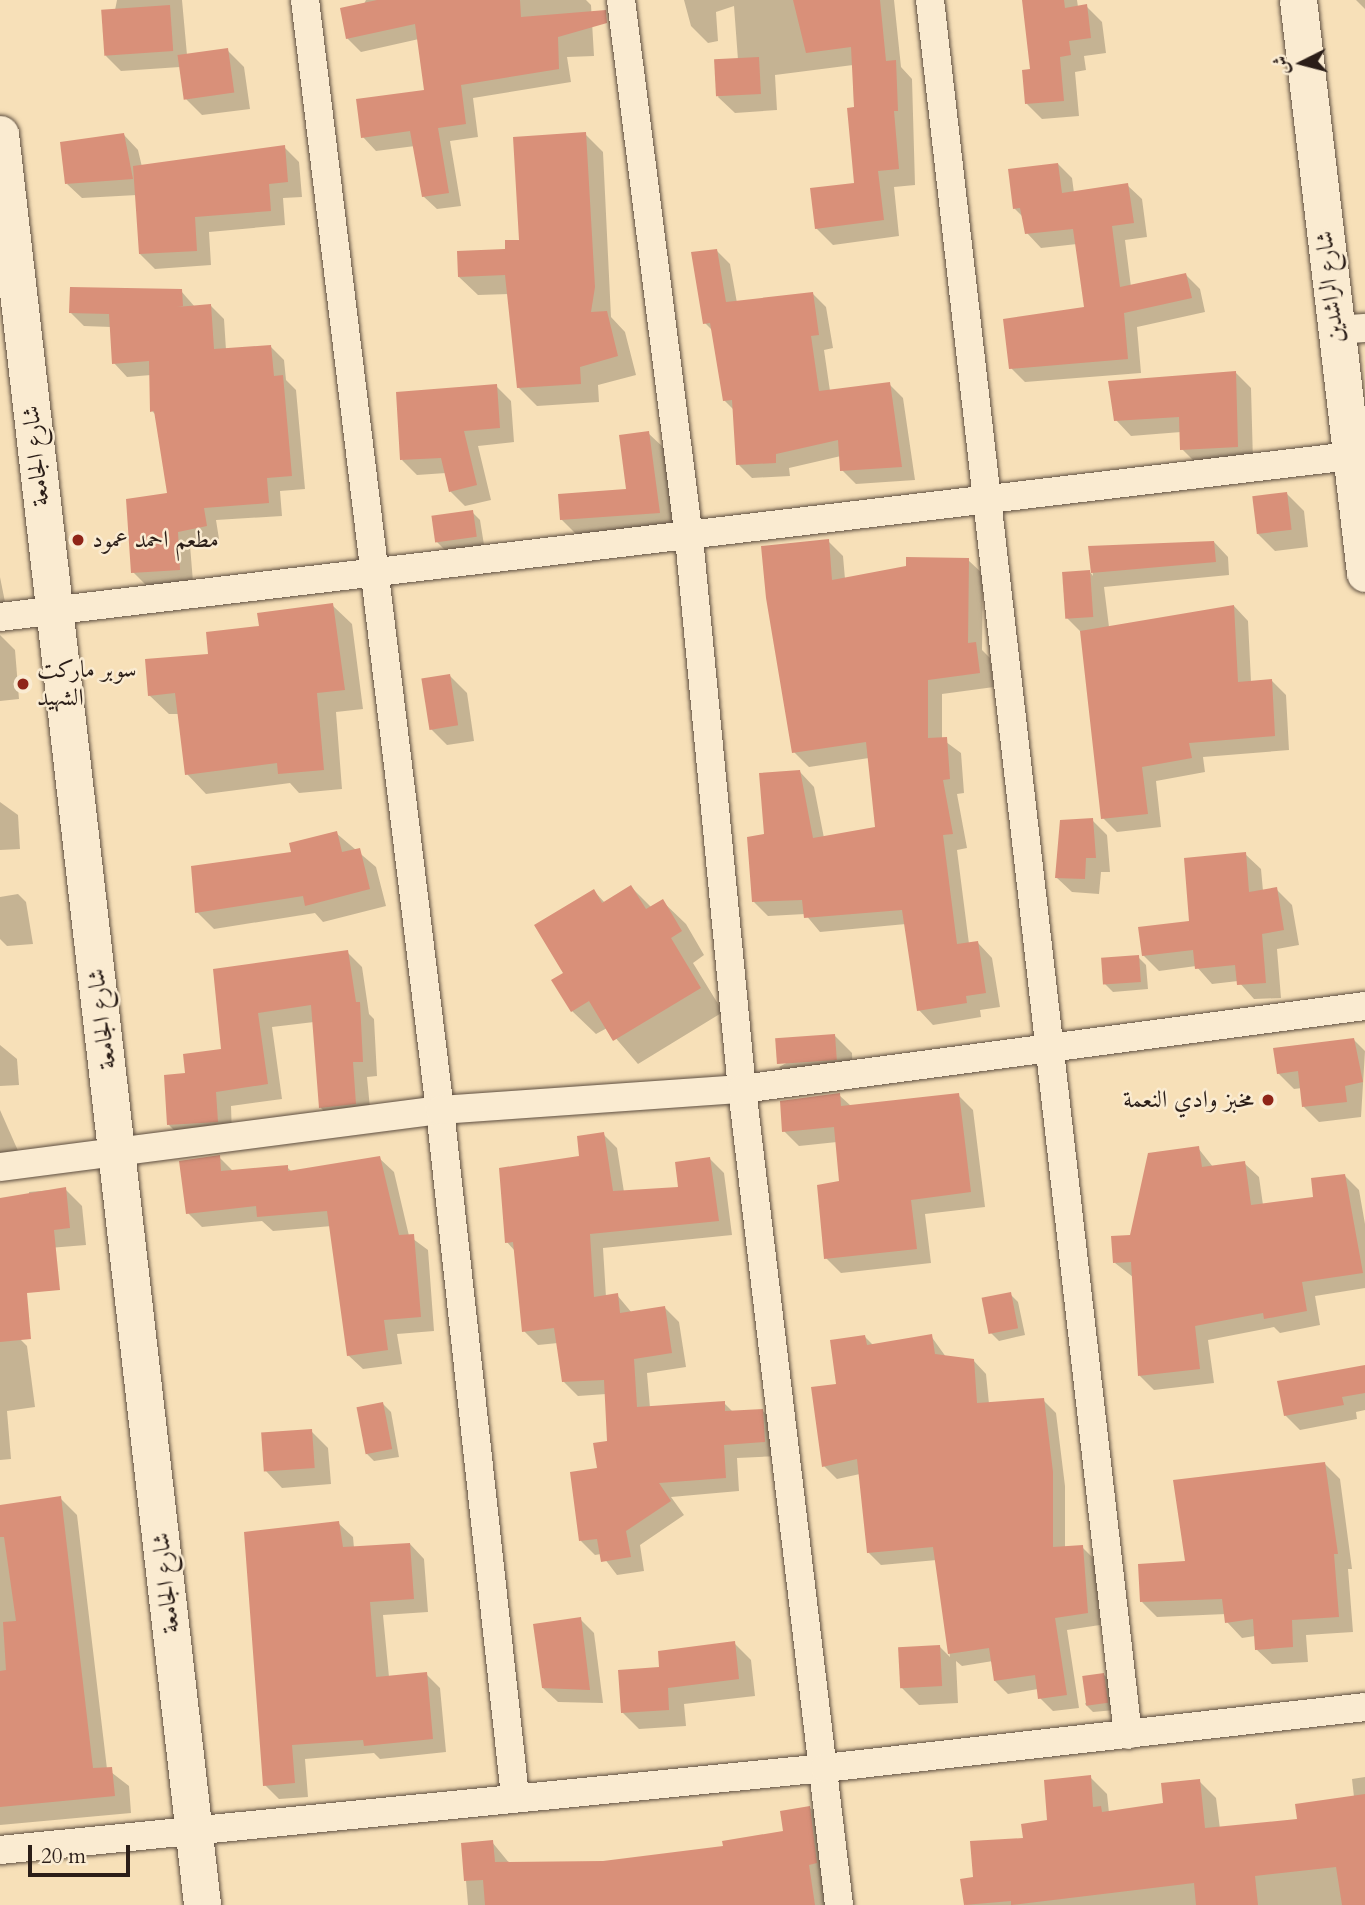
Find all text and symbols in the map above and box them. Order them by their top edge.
north arrow [1267,28,1337,98]
text: ش [1267,54,1295,76]
street label: شارع الراشدين [1310,229,1350,345]
street label: شارع الجامعة [16,404,56,508]
place label: مطعم احمد عمود [92,526,219,554]
marker: مطعم احمد عمود [70,532,86,548]
place label: سوبر ماركت الشهيد [37,656,137,712]
marker: سوبر ماركت الشهيد [15,676,31,692]
street label: شارع الجامعة [82,967,122,1071]
place label: مخبز وادي النعمة [1123,1086,1254,1114]
marker: مخبز وادي النعمة [1260,1092,1276,1108]
street label: شارع الجامعة [146,1531,186,1635]
scale bar [32,1832,133,1876]
text: 20 m [41,1842,86,1871]

